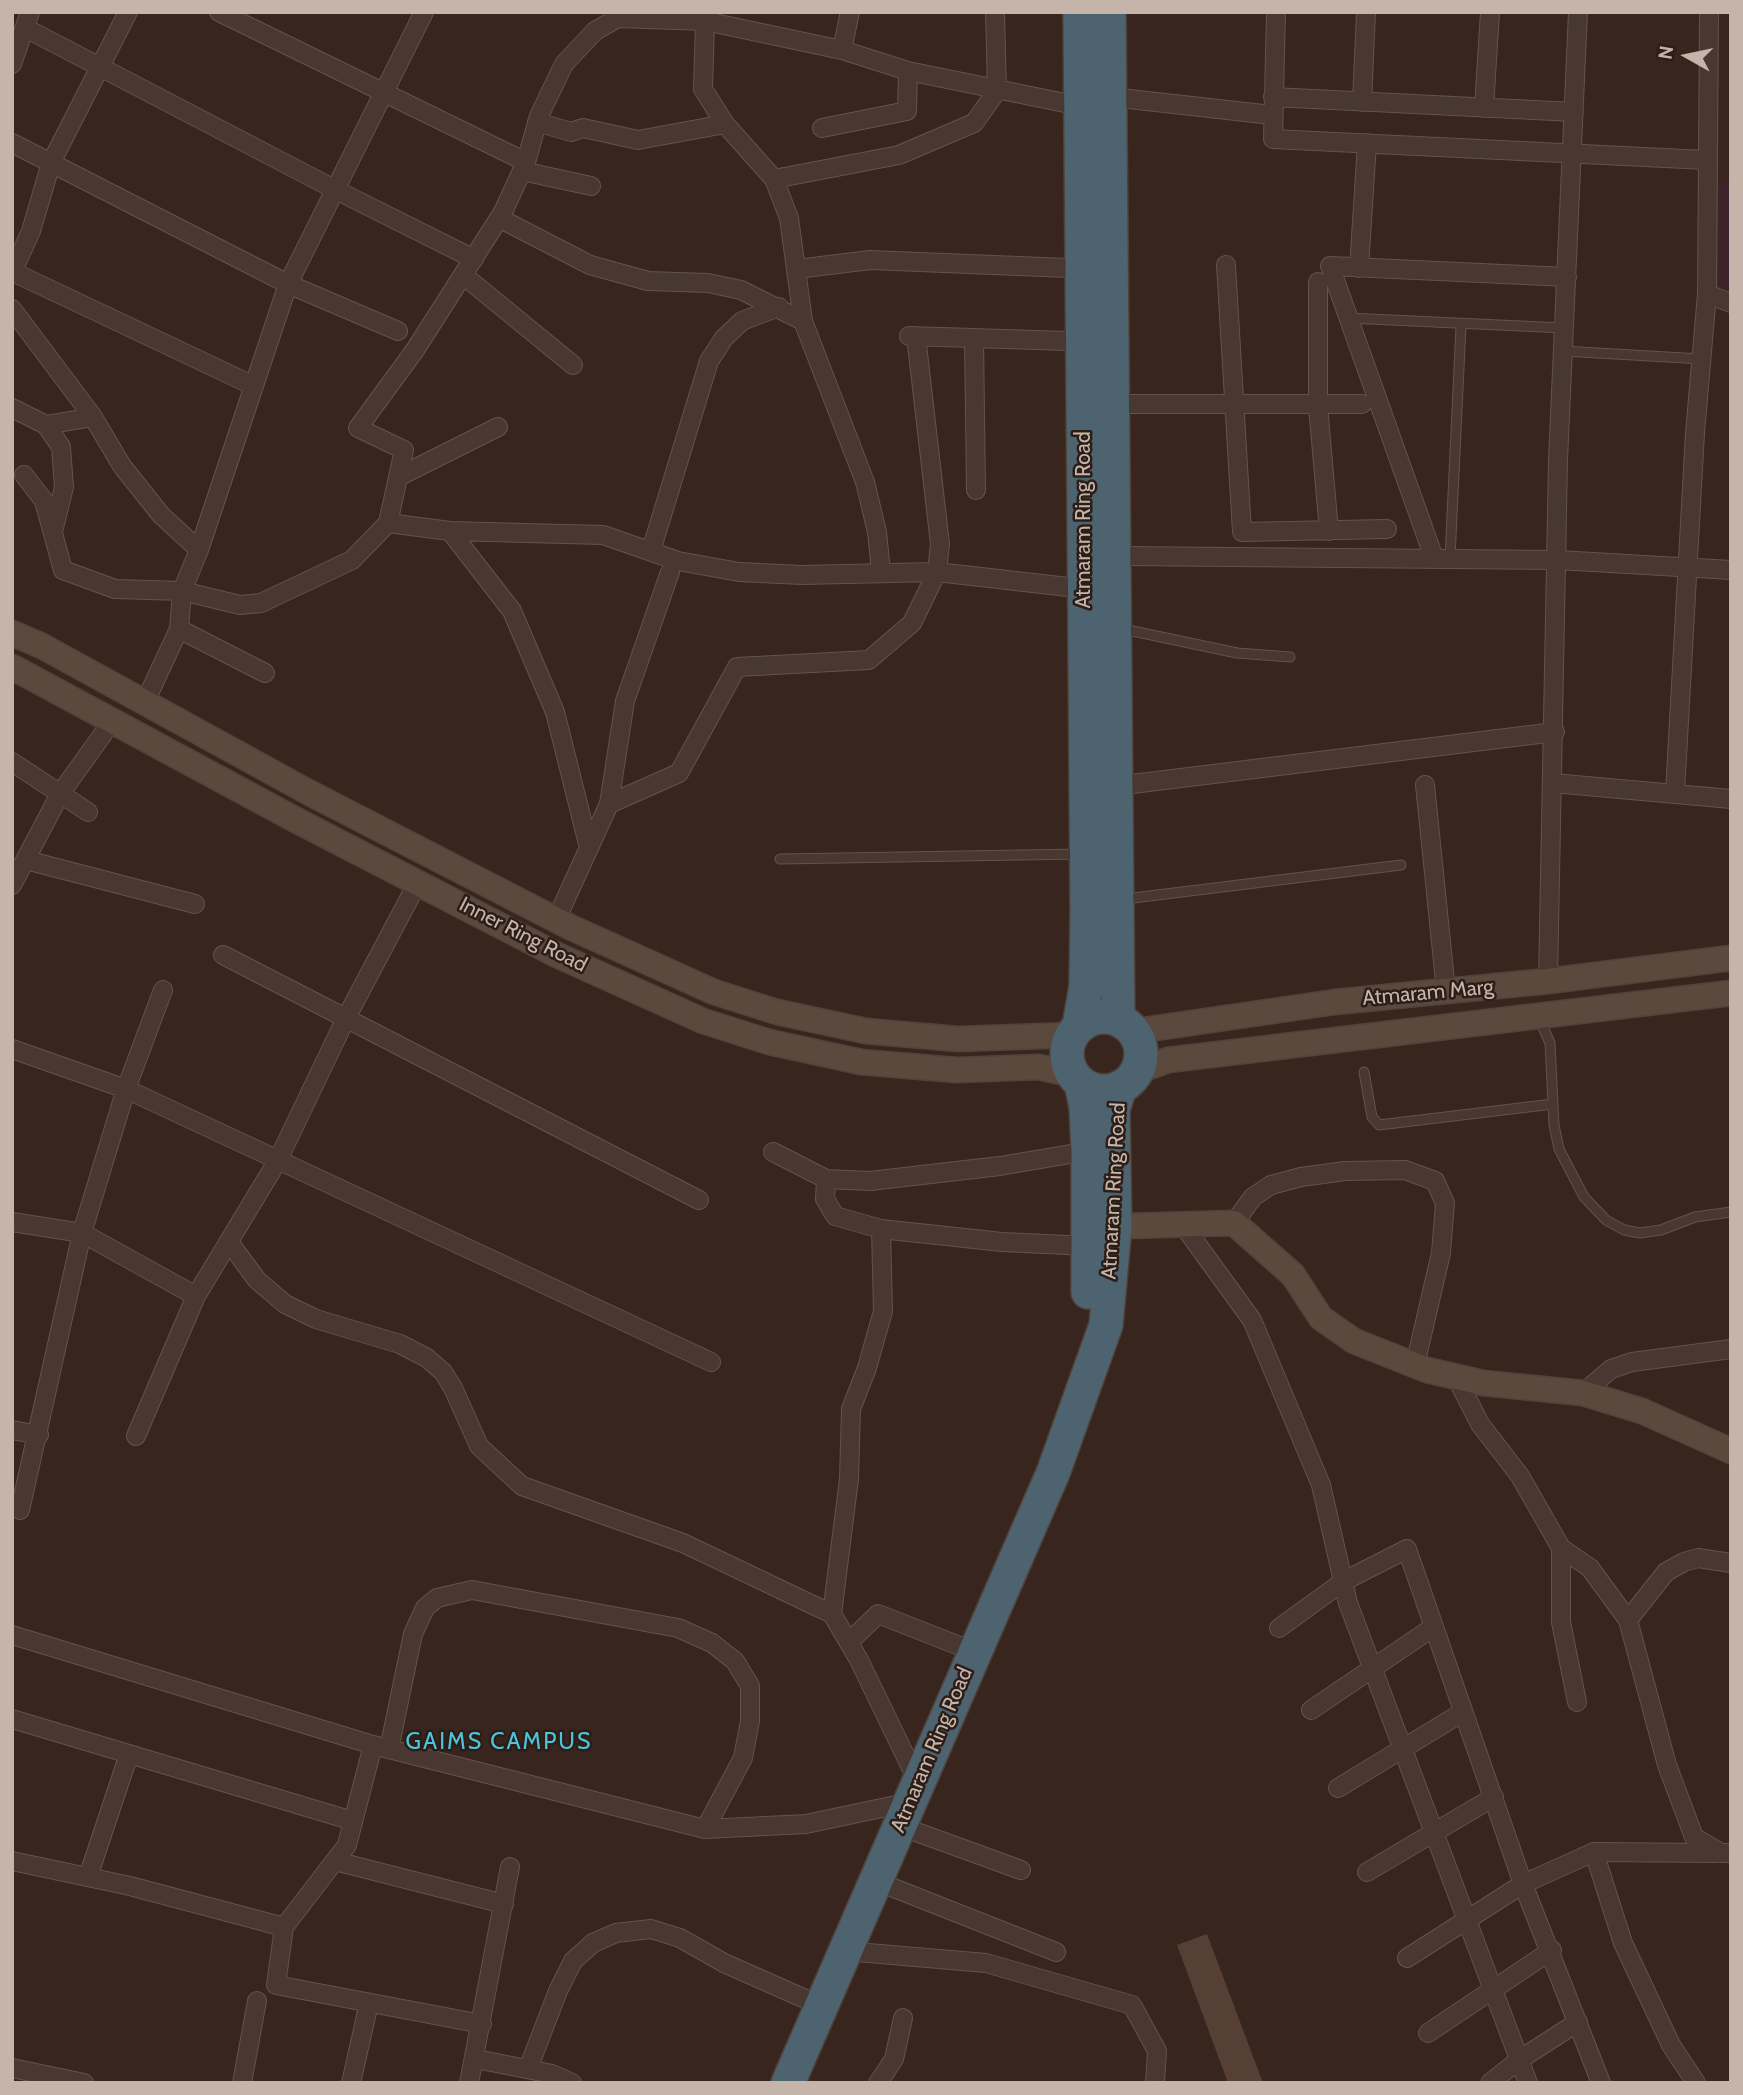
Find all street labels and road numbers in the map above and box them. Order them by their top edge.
street label: Atmaram Ring Road [1071,431,1097,609]
street label: Inner Ring Road [455,892,591,978]
street label: Atmaram Marg [1361,975,1495,1011]
street label: Atmaram Ring Road [1097,1102,1131,1280]
street label: Atmaram Ring Road [886,1664,978,1836]

